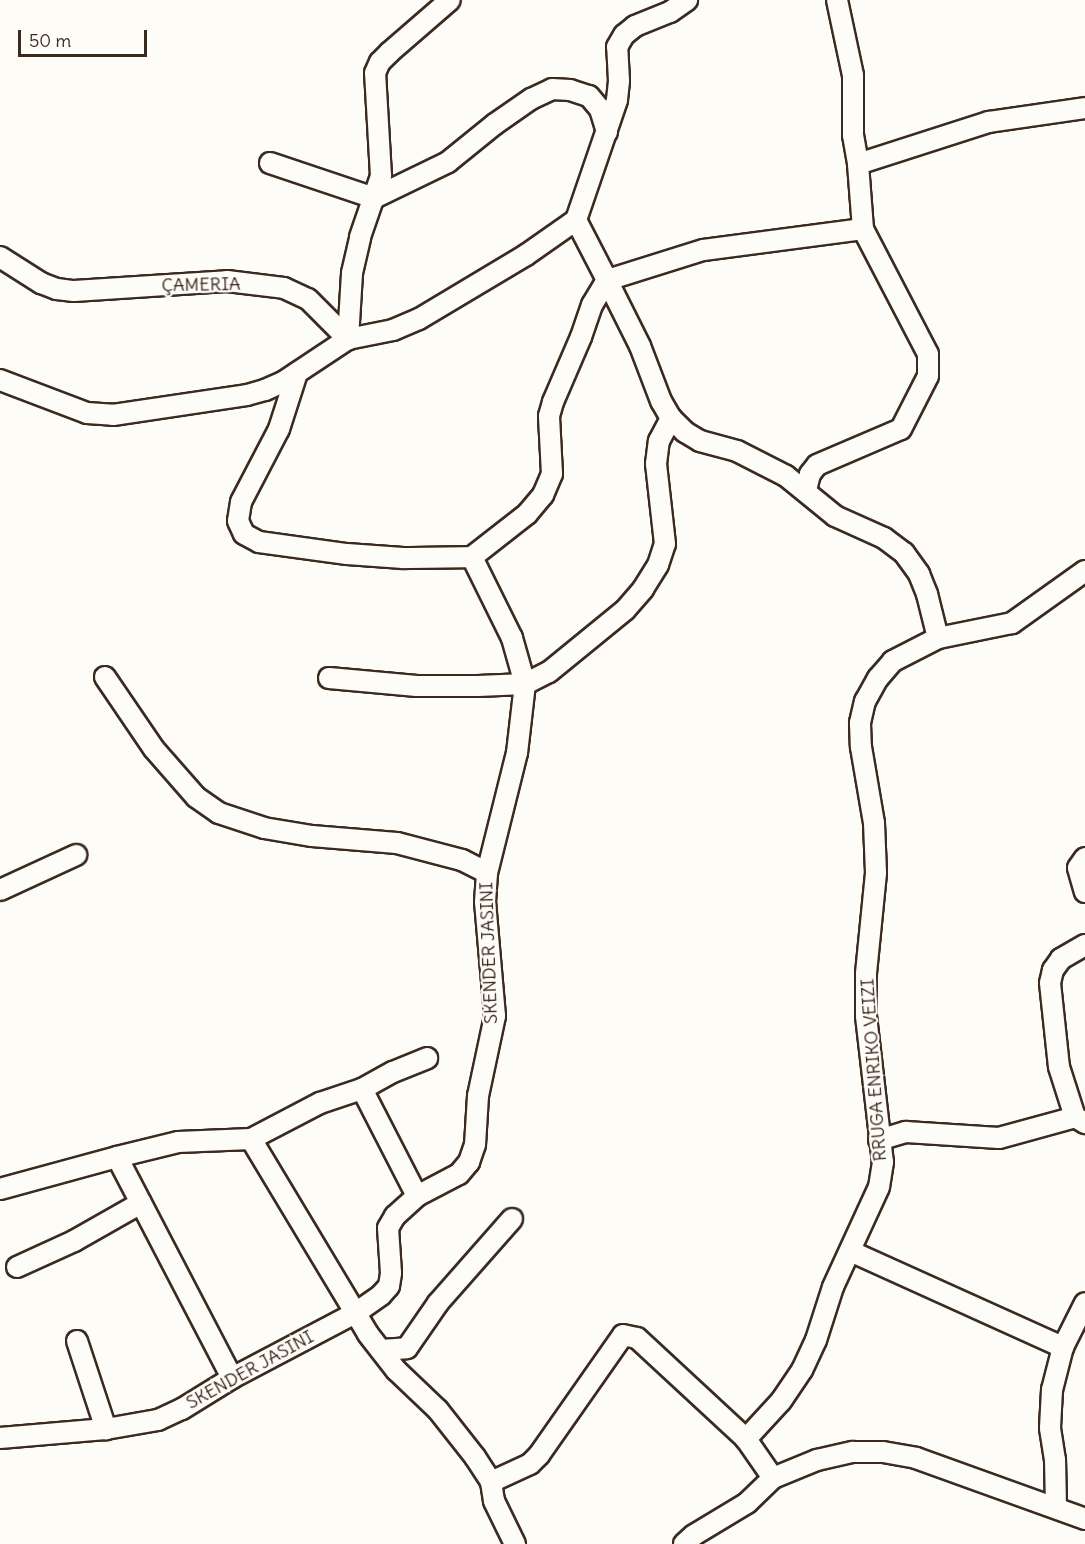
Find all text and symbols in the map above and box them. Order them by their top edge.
scale bar [21,18,150,56]
text: 50 m [29,29,71,52]
street label: ÇAMERIA [161,274,241,296]
street label: SKENDER JASINI [476,882,502,1024]
street label: RRUGA ENRIKO VEIZI [857,978,891,1162]
street label: SKENDER JASINI [183,1326,317,1414]

